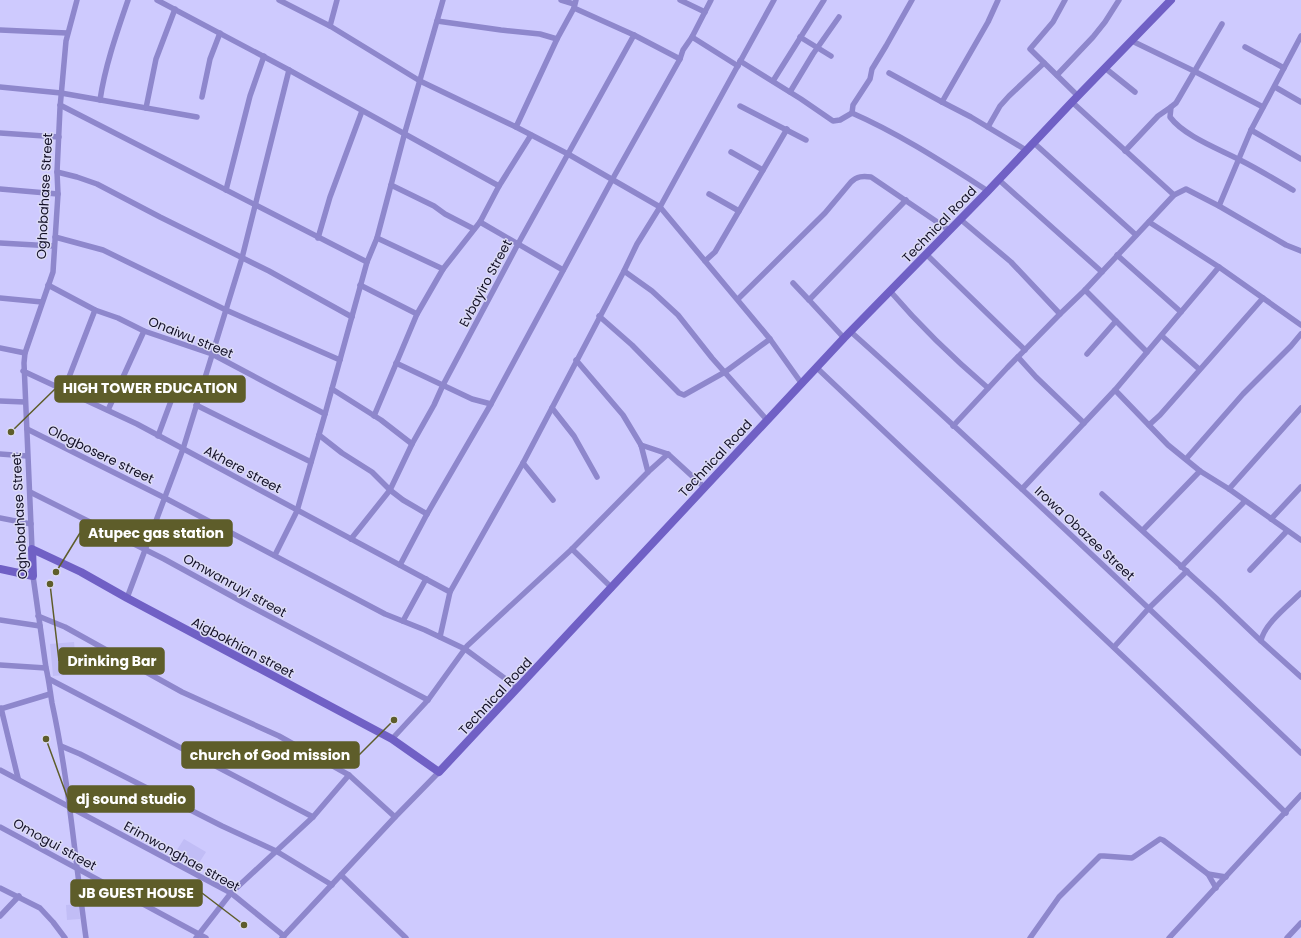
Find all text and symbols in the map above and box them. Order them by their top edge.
street label: Oghobahase Street [32,132,57,260]
street label: Technical Road [898,182,981,267]
street label: Evbayiro Street [454,236,517,330]
street label: Onaiwu street [145,312,236,363]
callout: HIGH TOWER EDUCATION [55,376,245,402]
text: HIGH TOWER EDUCATION [63,378,237,398]
street label: Technical Road [674,415,756,501]
street label: Ologbosere street [44,420,157,489]
street label: Akhere street [201,441,285,498]
street label: Oghobahase Street [7,452,32,580]
street label: Irowa Obazee Street [1030,482,1139,585]
callout: Atupec gas station [80,520,232,546]
text: Atupec gas station [88,523,224,543]
street label: Omwanruyi street [180,549,290,622]
street label: Aigbokhian street [188,612,298,683]
callout: Drinking Bar [59,648,164,674]
text: Drinking Bar [67,651,157,671]
street label: Technical Road [454,653,536,739]
callout: church of God mission [182,742,359,768]
text: church of God mission [190,745,350,765]
callout: dj sound studio [68,786,194,812]
text: dj sound studio [76,789,186,809]
street label: Omogui street [10,814,100,875]
street label: Erimwonghae street [120,817,243,896]
callout: JB GUEST HOUSE [71,880,202,906]
text: JB GUEST HOUSE [78,883,194,903]

